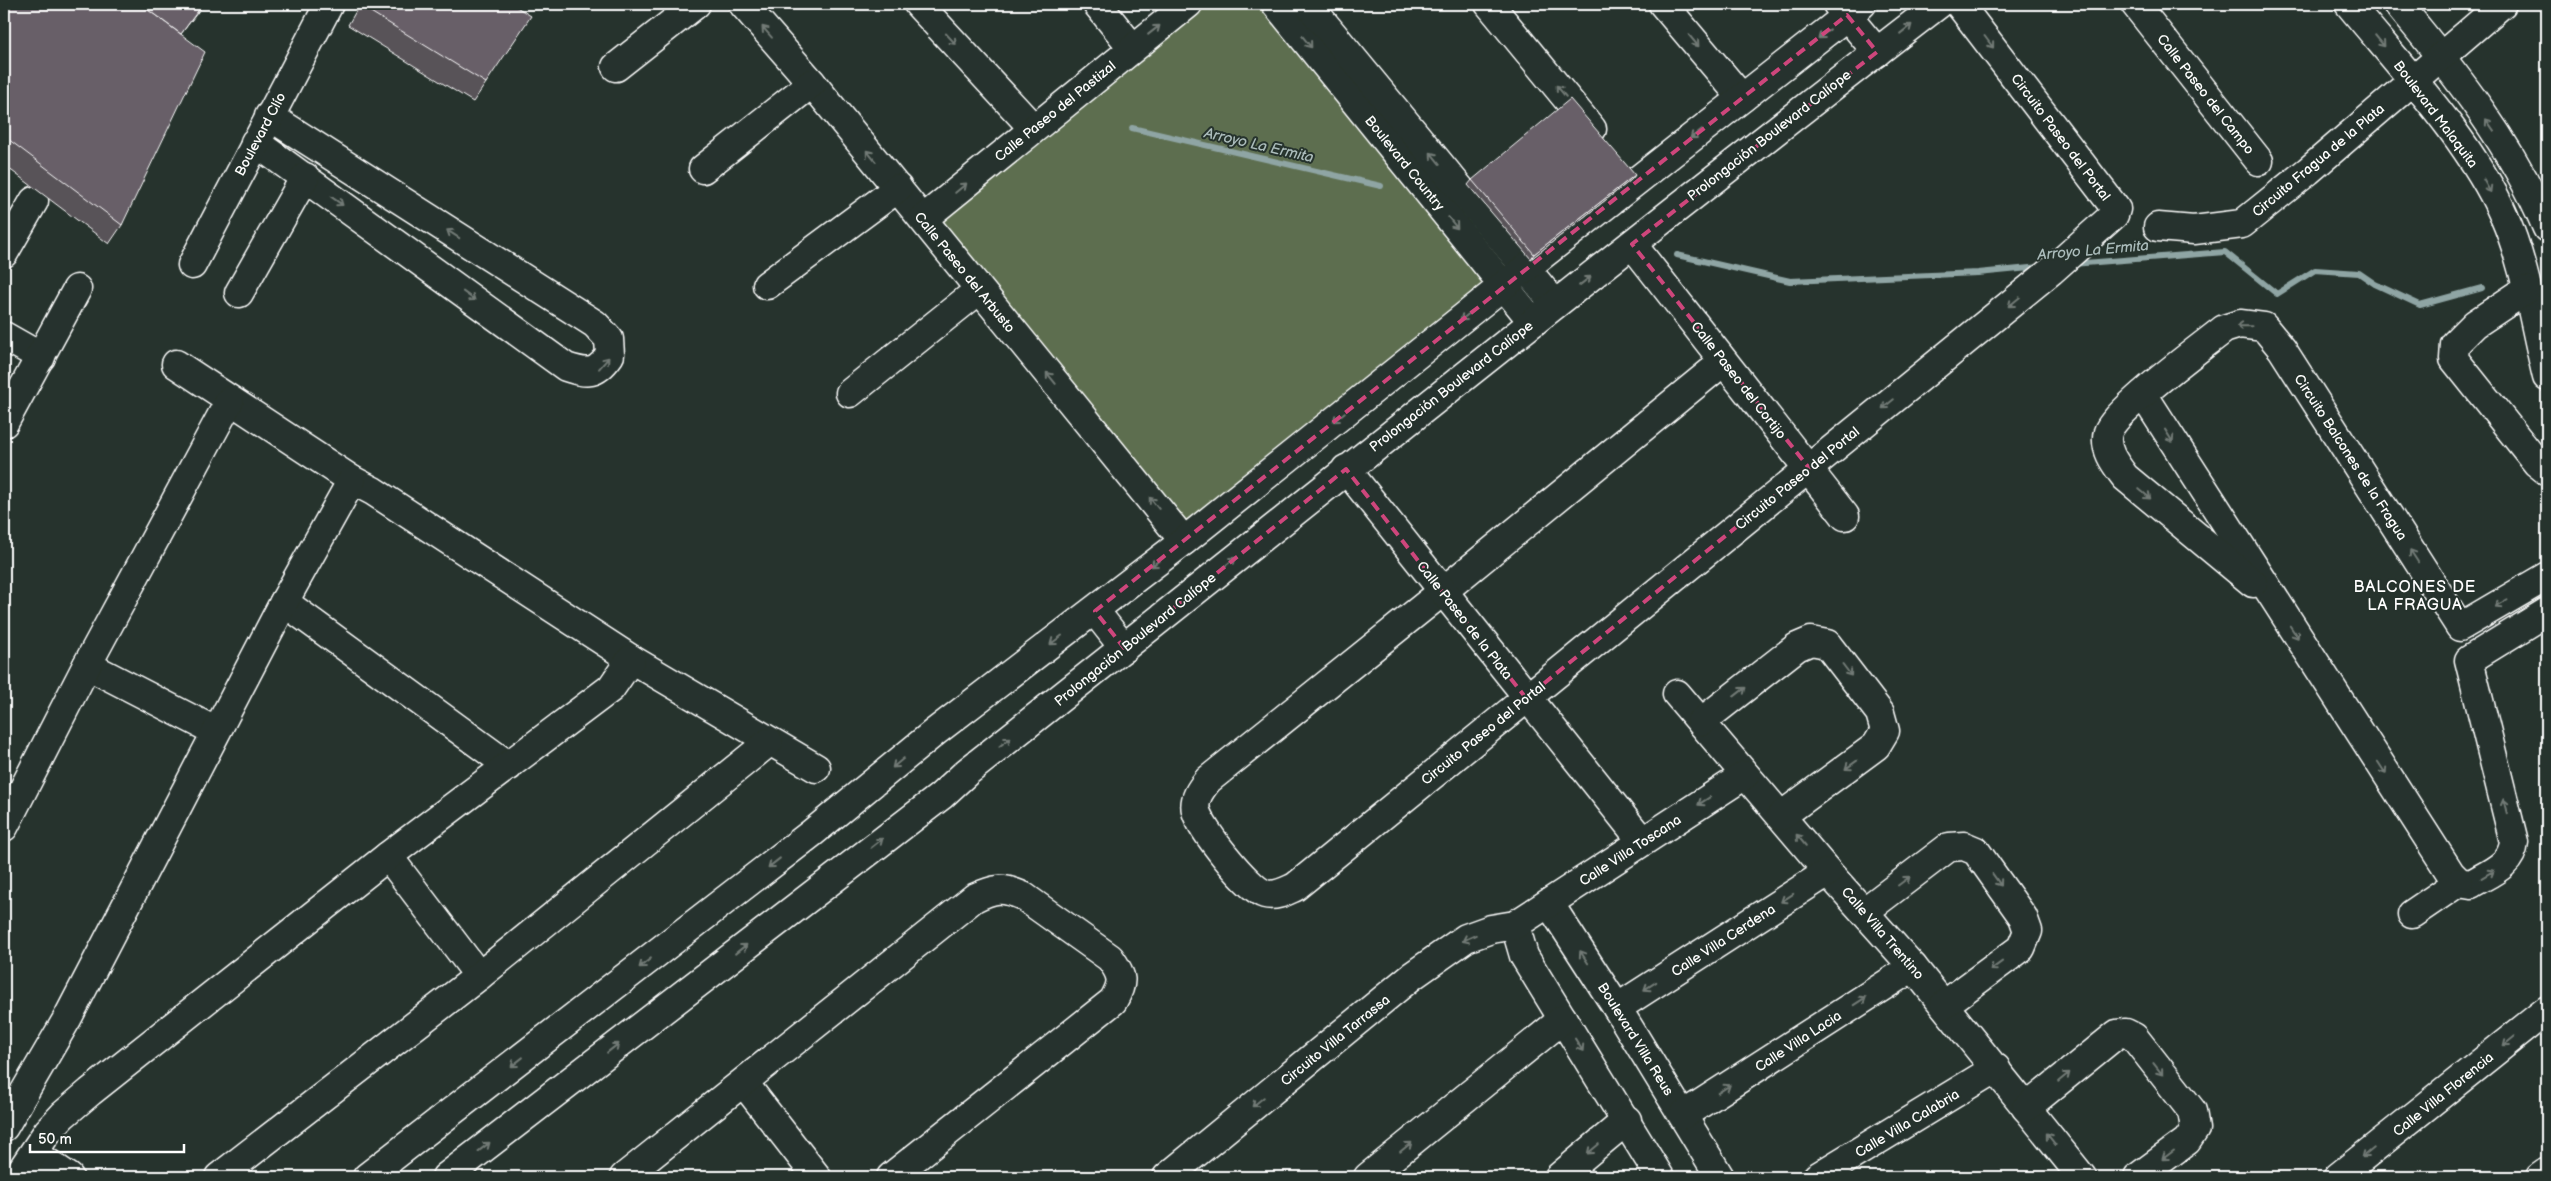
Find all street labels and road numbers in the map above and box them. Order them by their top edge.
street label: Calle Paseo del Campo [2153,31,2258,158]
street label: Calle Paseo del Pastizal [991,57,1119,165]
street label: Boulevard Malaquita [2390,57,2481,171]
street label: Prolongación Boulevard Calíope [1684,66,1855,205]
street label: Circuito Paseo del Portal [2007,70,2114,204]
street label: Boulevard Clío [231,90,290,179]
street label: Circuito Fragua de la Plata [2249,100,2388,221]
street label: Boulevard Country [1361,112,1449,215]
street label: Calle Paseo del Arbusto [911,209,1019,336]
street label: Prolongación Boulevard Calíope [1366,317,1537,456]
street label: Calle Paseo del Cortijo [1687,318,1790,442]
street label: Circuito Balcones de la Fragua [2290,371,2411,544]
street label: Circuito Paseo del Portal [1732,423,1863,534]
street label: Calle Paseo de la Plata [1413,558,1516,683]
street label: Prolongación Boulevard Calíope [1051,569,1220,710]
street label: Circuito Paseo del Portal [1418,678,1549,789]
street label: Calle Villa Toscana [1576,811,1684,890]
street label: Calle Villa Trentino [1838,884,1927,983]
street label: Calle Villa Cerdena [1668,900,1779,980]
street label: Boulevard Villa Reus [1594,980,1677,1099]
street label: Circuito Villa Tarrassa [1277,991,1393,1090]
street label: Calle Villa Lacia [1752,1007,1845,1076]
street label: Calle Villa Florencia [2390,1049,2497,1140]
street label: Calle Villa Calabria [1852,1086,1962,1161]

